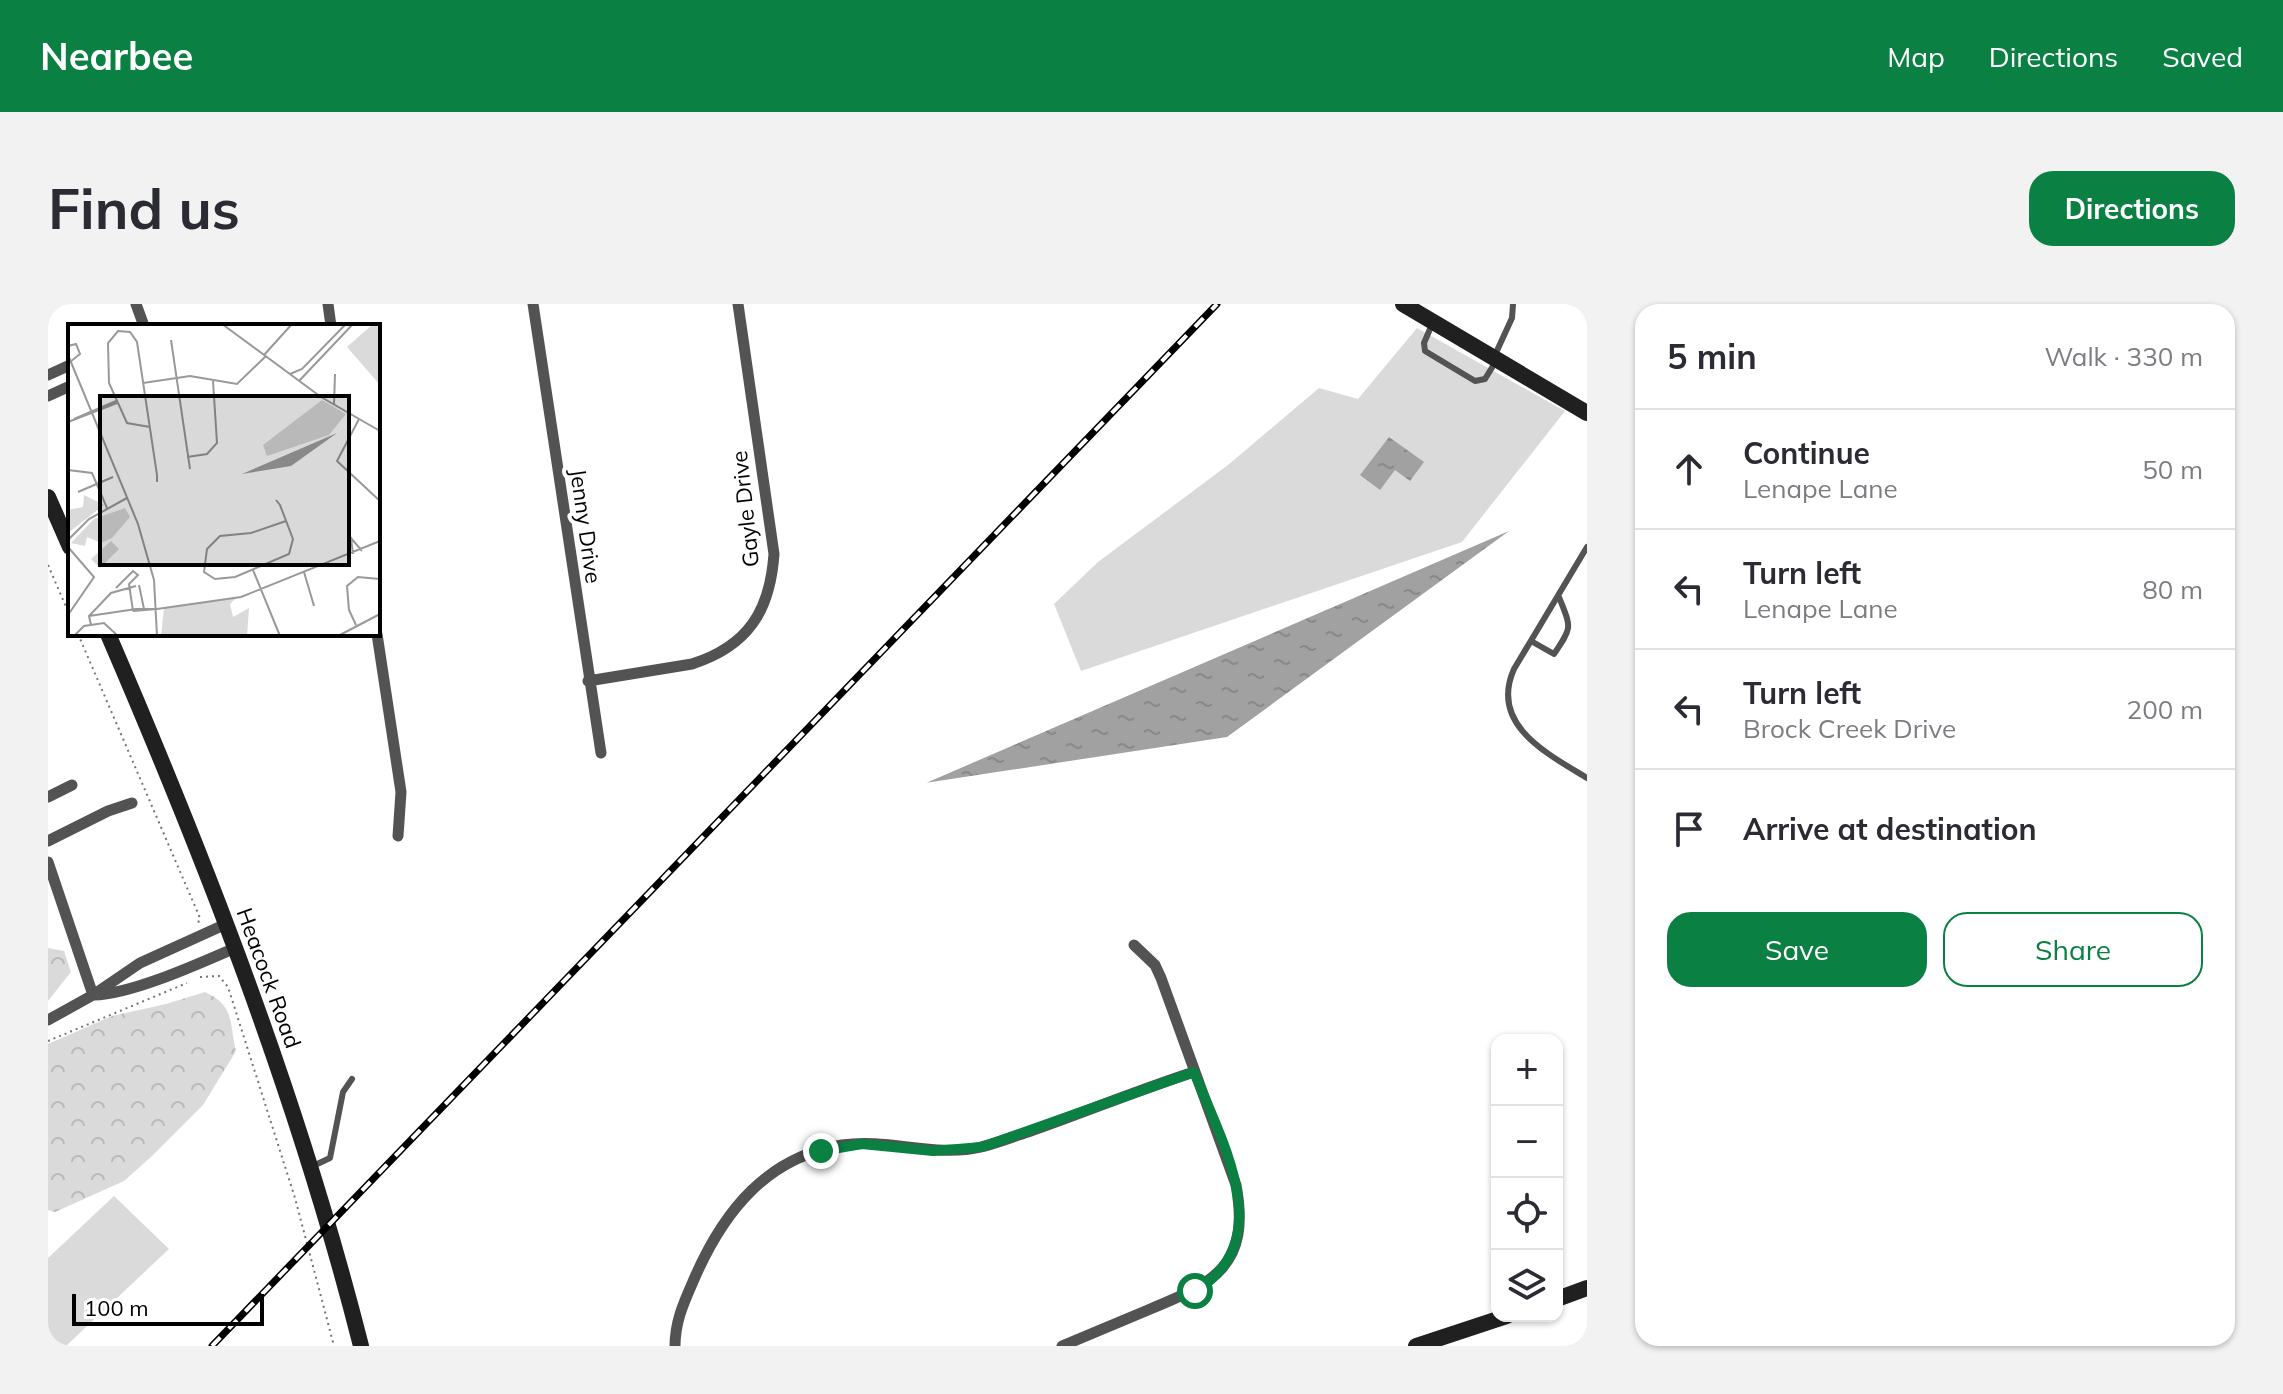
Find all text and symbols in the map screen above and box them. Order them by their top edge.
text: Nearbee [40,32,193,80]
text: Map [1887,39,1945,74]
text: Directions [1989,39,2118,74]
text: Saved [2162,39,2243,74]
button: Directions [2029,171,2235,246]
text: Find us [48,173,240,243]
inset map [68,324,380,636]
text: 5 min [1667,335,1757,378]
text: Walk · 330 m [2044,340,2203,373]
text: Continue [1743,434,1870,472]
icon: ahead [1667,447,1711,491]
street label: Gayle Drive [725,449,765,569]
text: 50 m [2142,453,2203,486]
street label: Jenny Drive [564,467,608,585]
text: Lenape Lane [1743,472,1898,505]
text: Turn left [1743,554,1861,592]
icon: left [1667,567,1711,611]
text: 80 m [2142,573,2203,606]
text: Lenape Lane [1743,592,1898,625]
text: Turn left [1743,674,1861,712]
icon: left [1667,687,1711,731]
text: 200 m [2127,693,2203,726]
text: Brock Creek Drive [1743,712,1956,745]
icon: arrive [1667,807,1711,851]
text: Arrive at destination [1743,810,2037,848]
street label: Heacock Road [231,904,307,1052]
button: Save [1667,912,1927,987]
button: Share [1943,912,2203,987]
map controls [1491,1034,1563,1322]
button: + [1491,1034,1563,1106]
button: − [1491,1106,1563,1178]
route end [803,1133,839,1169]
button: locate [1491,1178,1563,1250]
button: layers [1491,1250,1563,1322]
route start [1177,1273,1213,1309]
scale bar [72,1290,264,1326]
text: 100 m [84,1294,149,1322]

